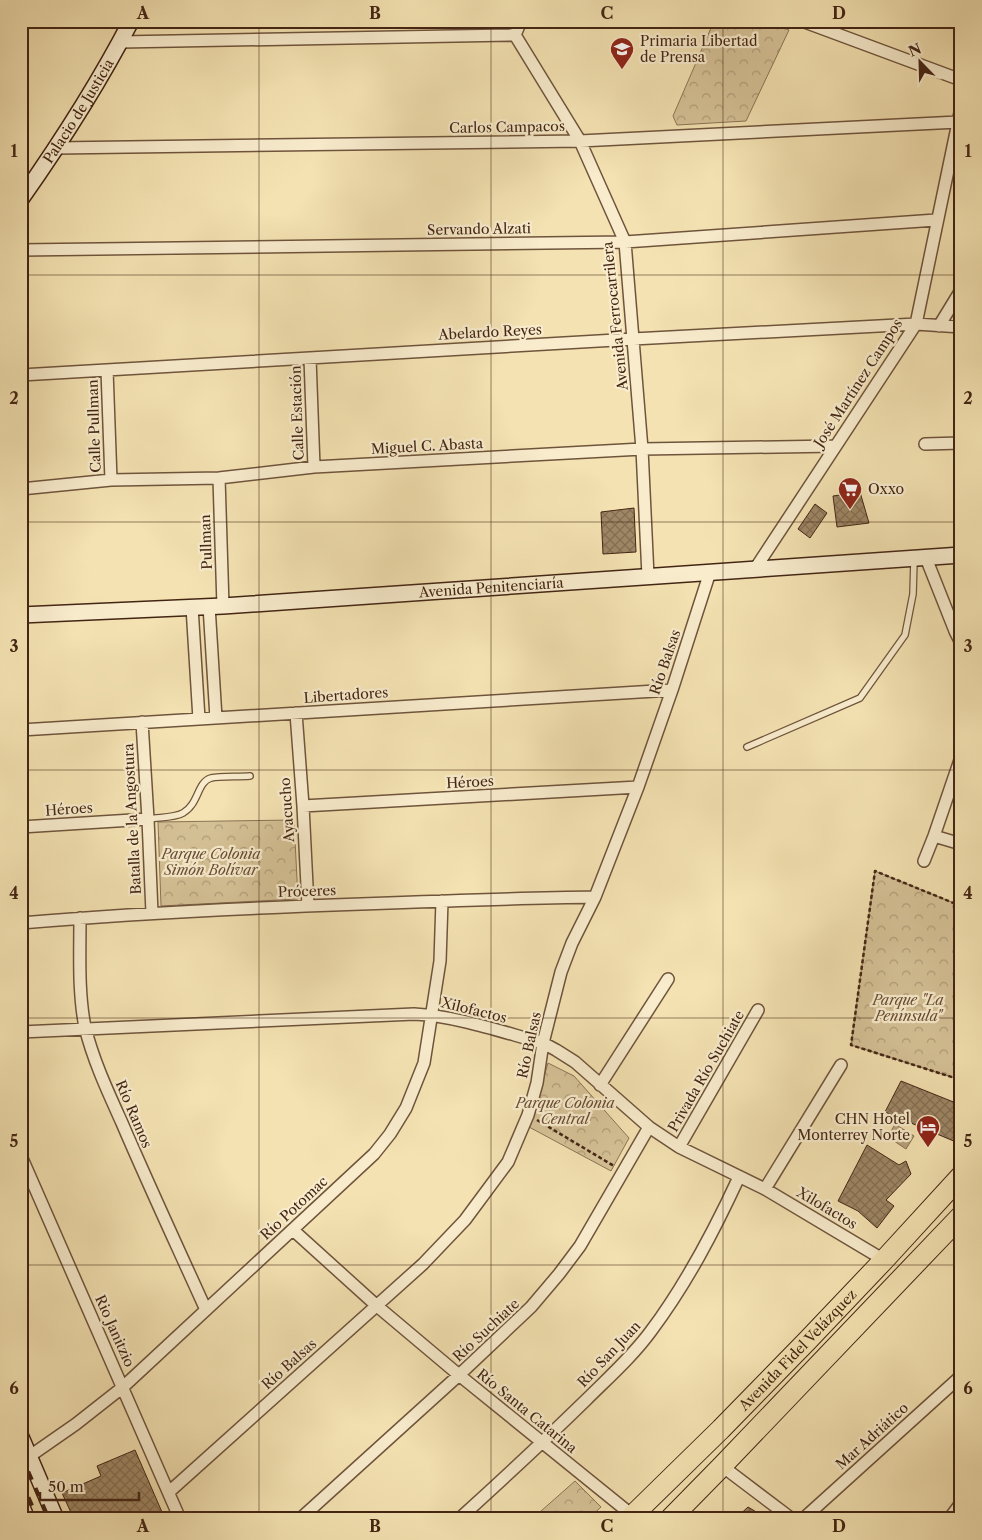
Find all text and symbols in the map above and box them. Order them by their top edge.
text: A [136,3,150,23]
text: B [369,3,381,23]
text: C [601,3,613,23]
text: D [832,3,846,23]
place label: Primaria Libertad de Prensa [640,32,758,66]
school or university icon: Primaria Libertad de Prensa [609,36,635,70]
north arrow [894,38,944,88]
text: N [906,39,924,61]
street label: Palacio de Justicia [39,55,118,167]
street label: Carlos Campacos [449,117,565,137]
text: 1 [10,141,18,161]
text: 1 [964,141,972,161]
street label: Servando Alzati [427,219,531,239]
street label: Avenida Ferrocarrilera [598,240,632,392]
street label: José Martínez Campos [809,315,906,452]
street label: Abelardo Reyes [437,320,542,344]
street label: Calle Estación [286,365,308,461]
street label: Calle Pullman [83,379,105,473]
text: 2 [9,388,19,408]
text: 2 [963,388,973,408]
street label: Miguel C. Abasta [370,434,484,458]
supermarket icon: Oxxo [837,476,863,510]
place label: Oxxo [868,480,904,498]
street label: Pullman [196,514,216,570]
street label: Avenida Penitenciaría [417,573,565,602]
street label: Río Balsas [645,627,685,697]
text: 3 [9,636,19,656]
text: 3 [963,636,973,656]
street label: Libertadores [303,683,389,707]
street label: Batalla de la Angostura [119,742,145,895]
street label: Héroes [446,772,494,792]
street label: Ayacucho [276,777,298,844]
street label: Héroes [45,798,93,820]
park label: Parque Colonia Simón Bolívar [161,845,261,879]
street label: Próceres [278,881,336,901]
text: 4 [9,883,19,903]
text: 4 [963,883,973,903]
park label: Parque "La Península" [871,991,944,1025]
street label: Xilofactos [438,993,509,1027]
street label: Privada Río Suchiate [664,1007,748,1135]
street label: Río Balsas [513,1010,545,1080]
street label: Río Ramos [112,1077,156,1151]
park label: Parque Colonia Central [515,1094,615,1128]
place label: CHN Hotel Monterrey Norte [797,1110,910,1144]
hotel icon: CHN Hotel Monterrey Norte [915,1114,941,1148]
text: 5 [10,1131,19,1151]
text: 5 [964,1131,973,1151]
street label: Río Potomac [257,1172,331,1244]
street label: Xilofactos [793,1182,860,1233]
street label: Avenida Fidel Velázquez [734,1285,860,1415]
street label: Rio Janitzio [91,1292,139,1370]
street label: Río Suchiate [449,1295,523,1365]
street label: Río San Juan [574,1317,645,1391]
street label: Río Balsas [258,1335,320,1393]
street label: Río Santa Catarina [473,1365,581,1457]
text: 6 [9,1378,19,1398]
text: 6 [963,1378,973,1398]
street label: Mar Adriático [832,1399,912,1473]
scale bar [40,1470,139,1502]
text: 50 m [48,1477,84,1496]
text: A [136,1516,150,1536]
text: B [369,1516,381,1536]
text: C [601,1516,613,1536]
text: D [832,1516,846,1536]

